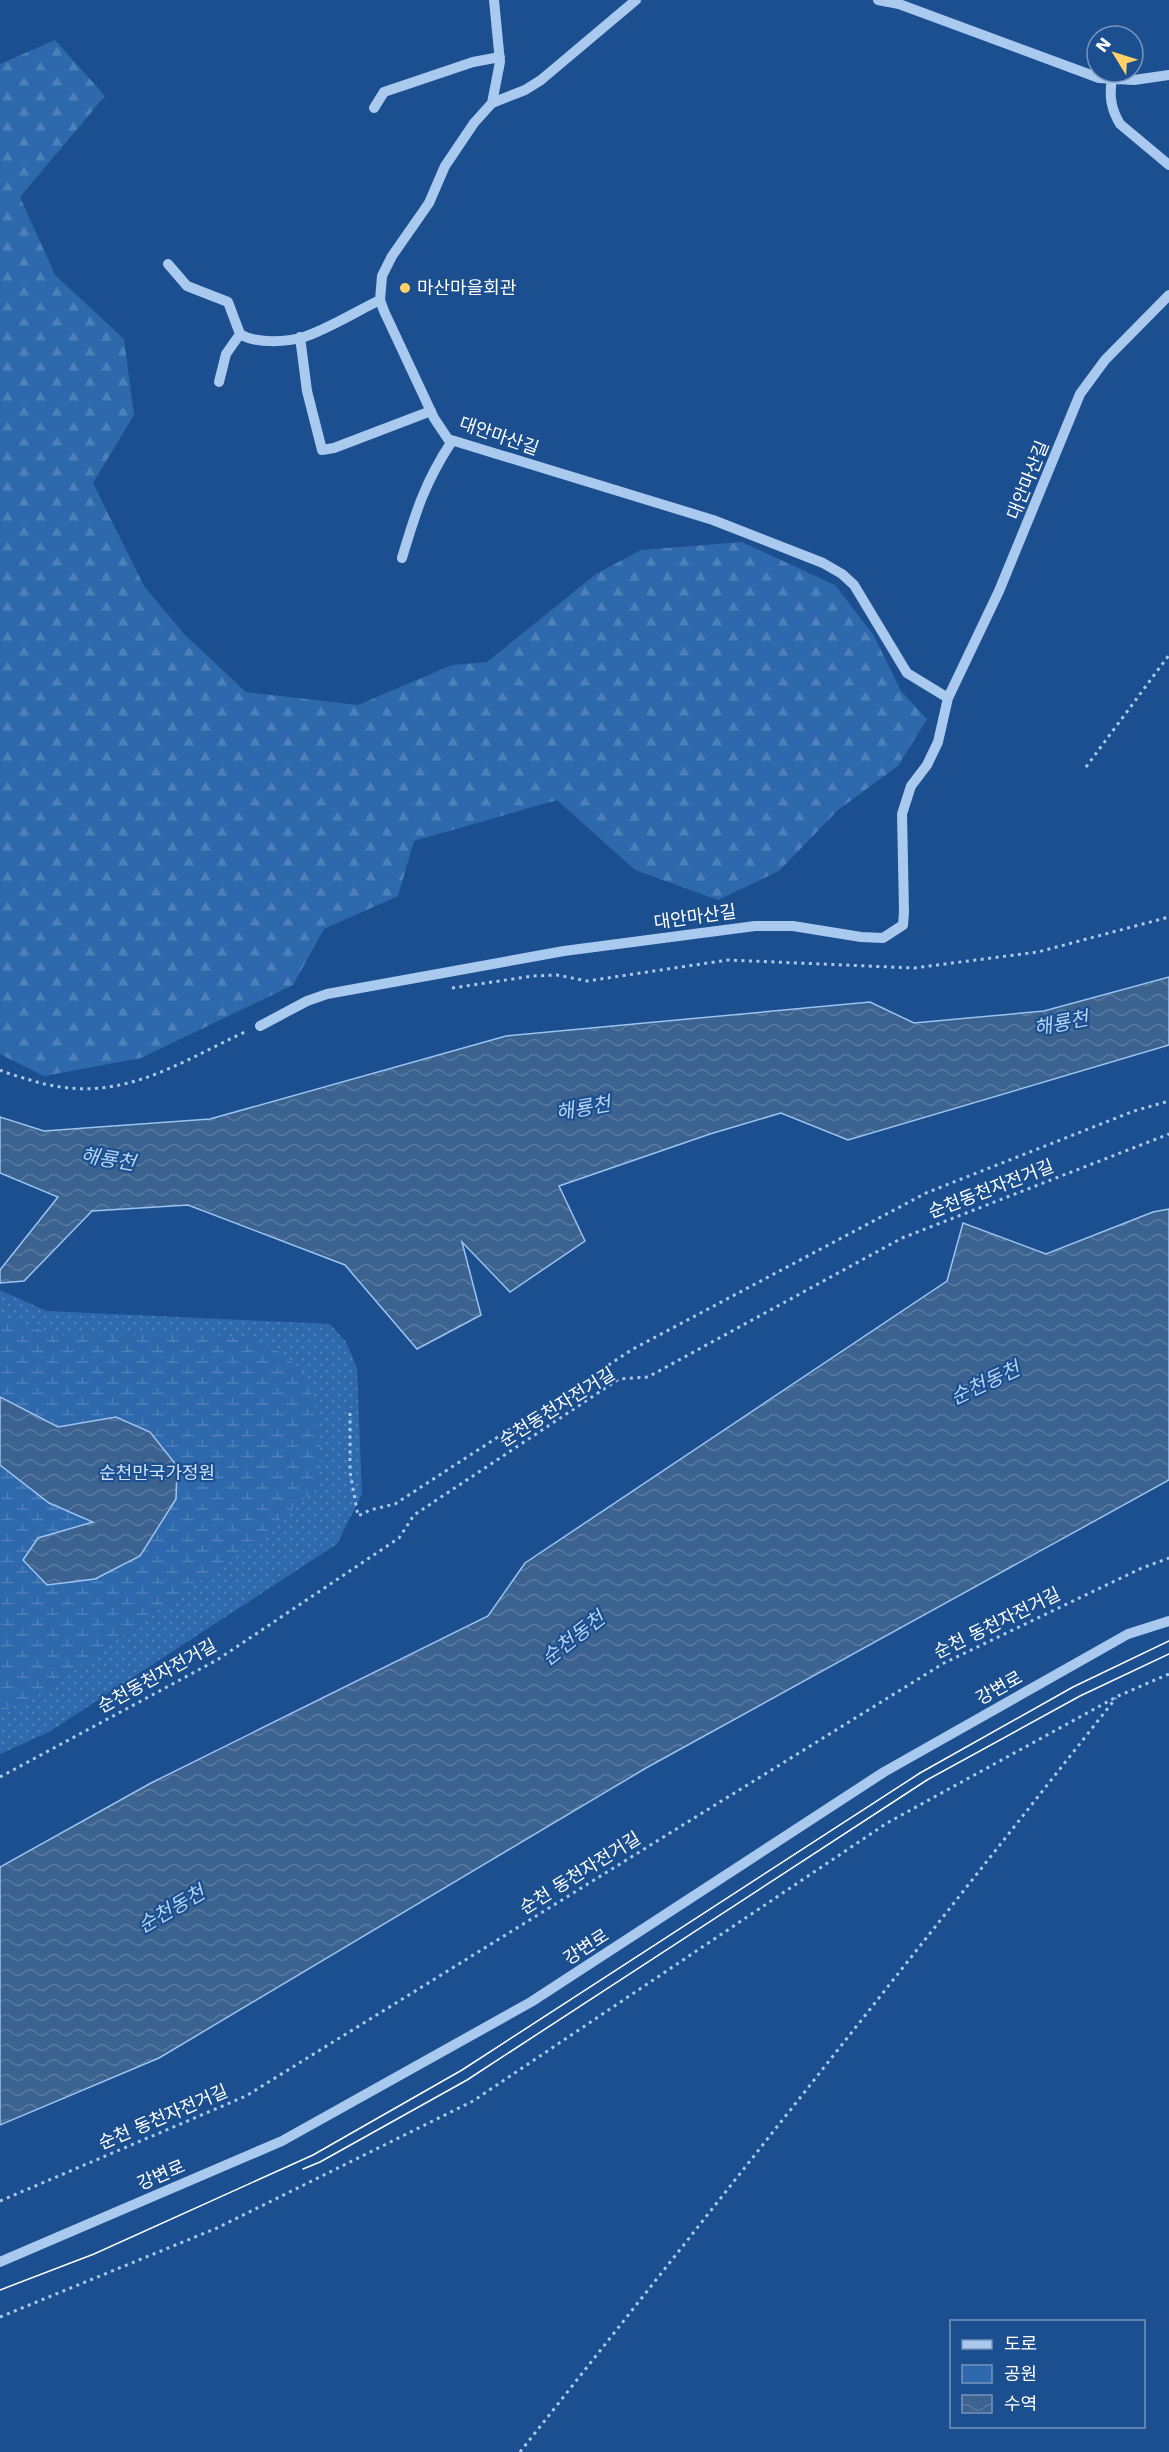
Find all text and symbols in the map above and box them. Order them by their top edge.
north arrow [1085,24,1145,84]
text: N [1092,34,1115,56]
place label: 마산마을회관 [417,277,517,298]
marker: 마산마을회관 [398,281,412,295]
street label: 대안마산길 [457,412,542,459]
street label: 대안마산길 [1002,437,1053,522]
street label: 대안마산길 [652,900,737,933]
water label: 해룡천 [1032,1005,1093,1040]
water label: 해룡천 [554,1091,615,1125]
water label: 해룡천 [79,1143,140,1176]
street label: 순천동천자전거길 [925,1155,1056,1222]
water label: 순천동천 [947,1355,1026,1409]
street label: 순천동천자전거길 [495,1363,618,1451]
park label: 순천만국가정원 [99,1462,215,1483]
street label: 순천 동천자전거길 [930,1583,1063,1662]
water label: 순천동천 [537,1604,611,1670]
street label: 순천동천자전거길 [94,1634,220,1717]
street label: 강변로 [972,1666,1026,1709]
street label: 순천 동천자전거길 [516,1827,644,1918]
water label: 순천동천 [133,1879,211,1938]
street label: 강변로 [559,1924,612,1969]
street label: 순천 동천자전거길 [95,2080,231,2153]
street label: 강변로 [134,2155,188,2194]
legend [950,2320,1145,2428]
text: 도로 [1004,2333,1037,2354]
text: 공원 [1004,2363,1037,2384]
text: 수역 [1004,2393,1037,2414]

